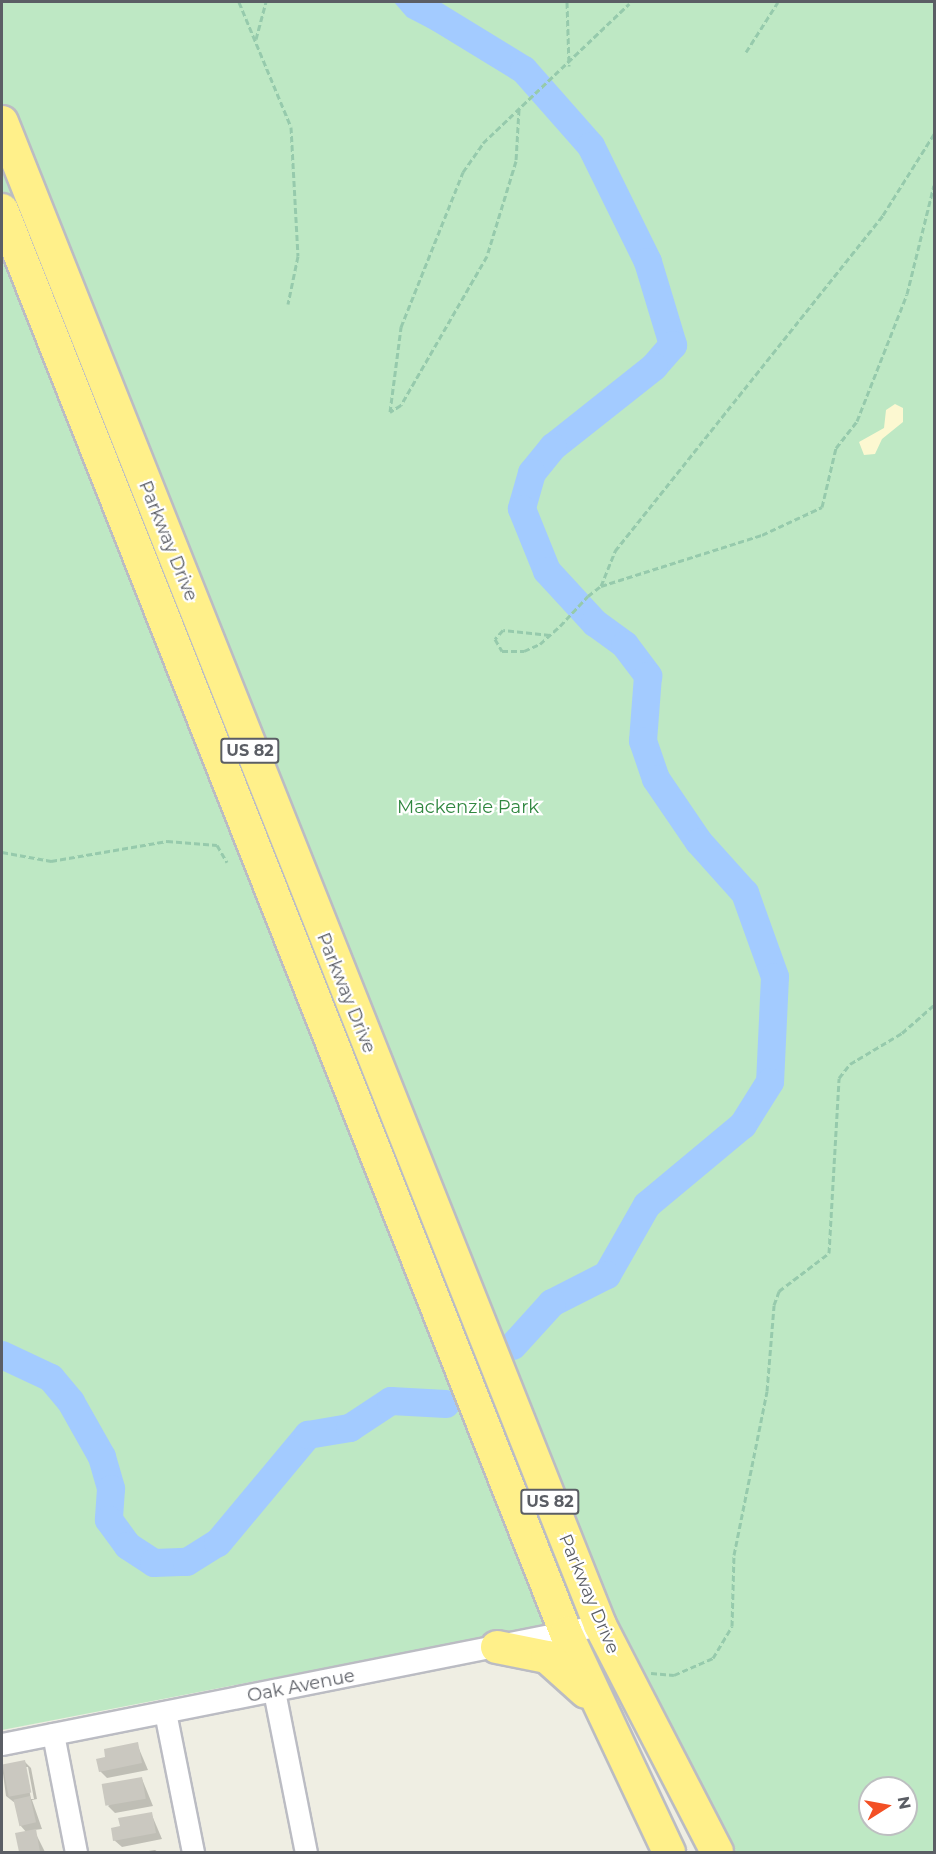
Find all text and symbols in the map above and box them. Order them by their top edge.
street label: Parkway Drive [134,478,202,604]
road number: US 82 [220,738,280,764]
park label: Mackenzie Park [397,796,539,818]
street label: Parkway Drive [312,930,380,1056]
road number: US 82 [520,1489,580,1515]
street label: Parkway Drive [554,1531,624,1657]
street label: Oak Avenue [245,1665,357,1707]
north arrow [858,1776,918,1836]
text: N [894,1795,915,1811]

